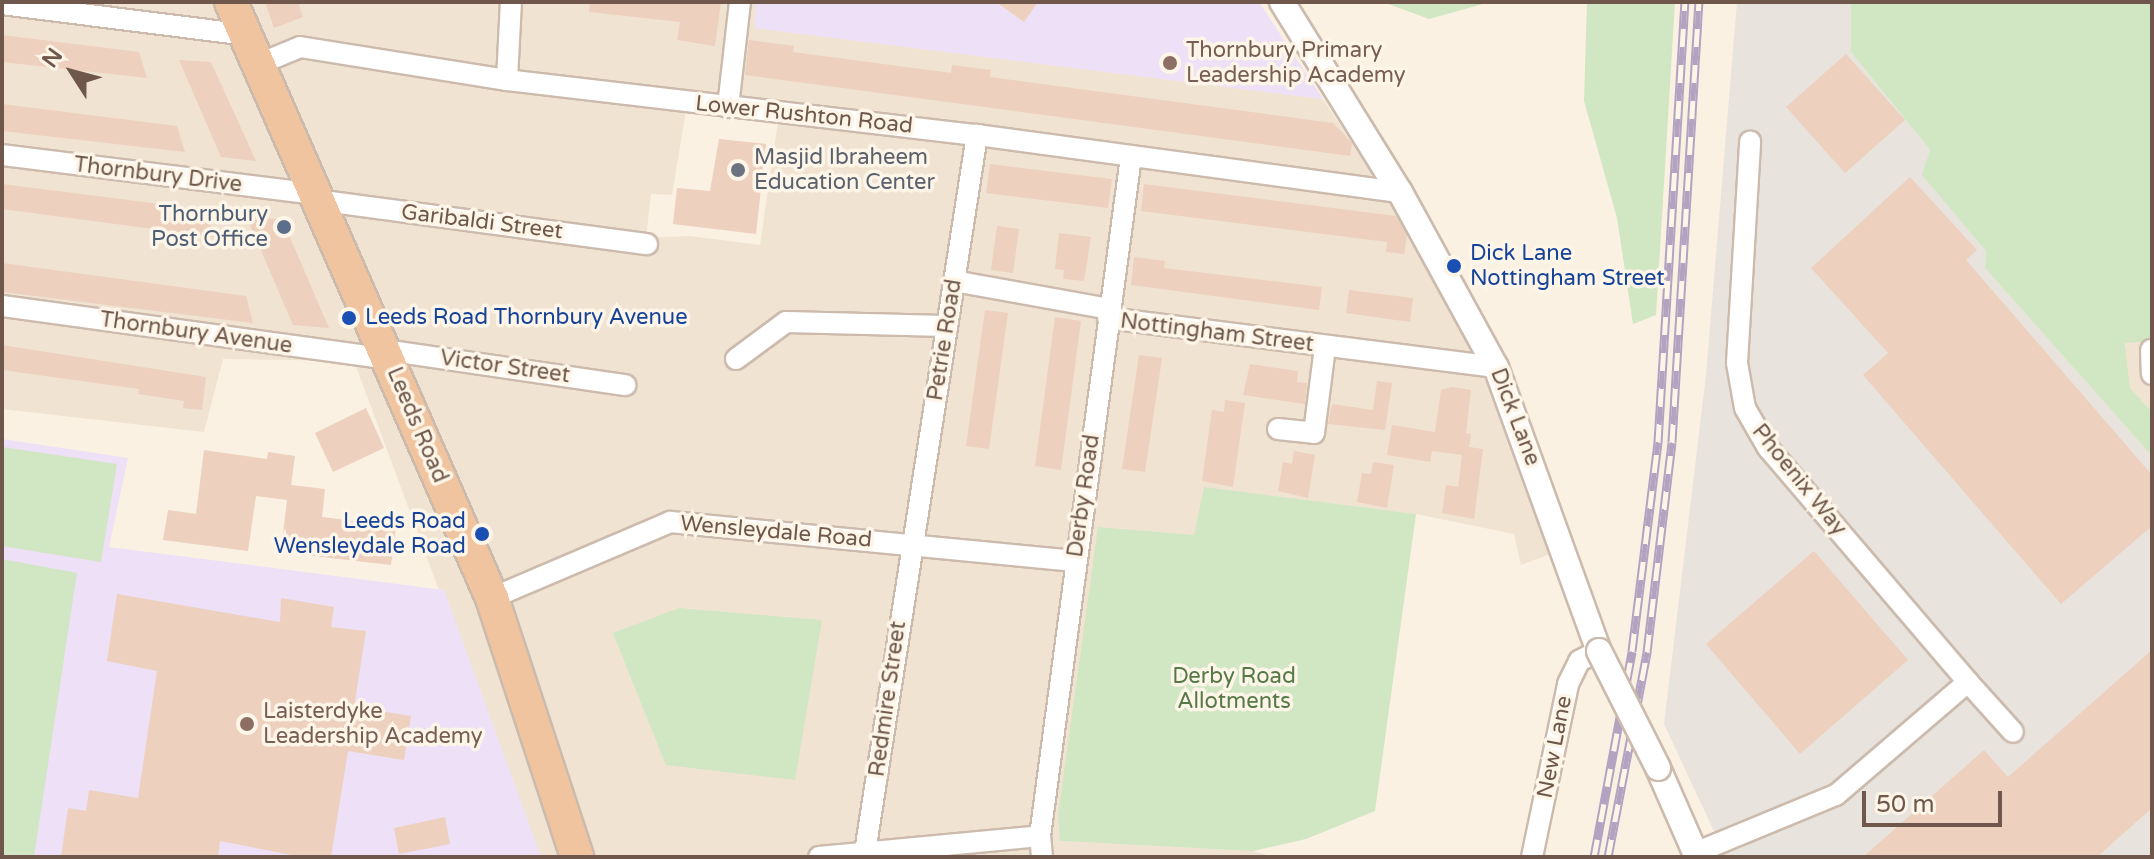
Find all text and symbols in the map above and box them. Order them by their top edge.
north arrow [32,32,112,112]
place label: Thornbury Primary Leadership Academy [1186,37,1406,88]
text: N [37,43,68,73]
marker: Thornbury Primary Leadership Academy [1161,54,1179,72]
street label: Lower Rushton Road [694,90,914,140]
place label: Masjid Ibraheem Education Center [754,144,935,196]
street label: Thornbury Drive [72,152,244,198]
marker: Masjid Ibraheem Education Center [729,161,747,179]
street label: Garibaldi Street [400,199,564,245]
place label: Thornbury Post Office [151,201,268,252]
marker: Thornbury Post Office [275,218,293,236]
place label: Dick Lane Nottingham Street [1470,240,1665,292]
marker: Dick Lane Nottingham Street [1445,257,1463,275]
street label: Petrie Road [922,277,968,403]
place label: Leeds Road Thornbury Avenue [365,305,688,331]
street label: Thornbury Avenue [98,306,294,360]
street label: Nottingham Street [1119,308,1315,358]
marker: Leeds Road Thornbury Avenue [340,309,358,327]
street label: Victor Street [438,345,572,389]
street label: Leeds Road [381,363,453,487]
street label: Dick Lane [1484,365,1546,469]
street label: Phoenix Way [1746,419,1852,541]
street label: Derby Road [1062,433,1106,559]
place label: Leeds Road Wensleydale Road [274,508,466,560]
street label: Wensleydale Road [679,510,873,554]
marker: Leeds Road Wensleydale Road [473,525,491,543]
street label: Redmire Street [864,620,912,778]
park label: Derby Road Allotments [1172,663,1296,714]
street label: New Lane [1532,694,1578,800]
place label: Laisterdyke Leadership Academy [263,698,483,750]
marker: Laisterdyke Leadership Academy [238,715,256,733]
scale bar [1866,775,2006,825]
text: 50 m [1876,790,1934,819]

